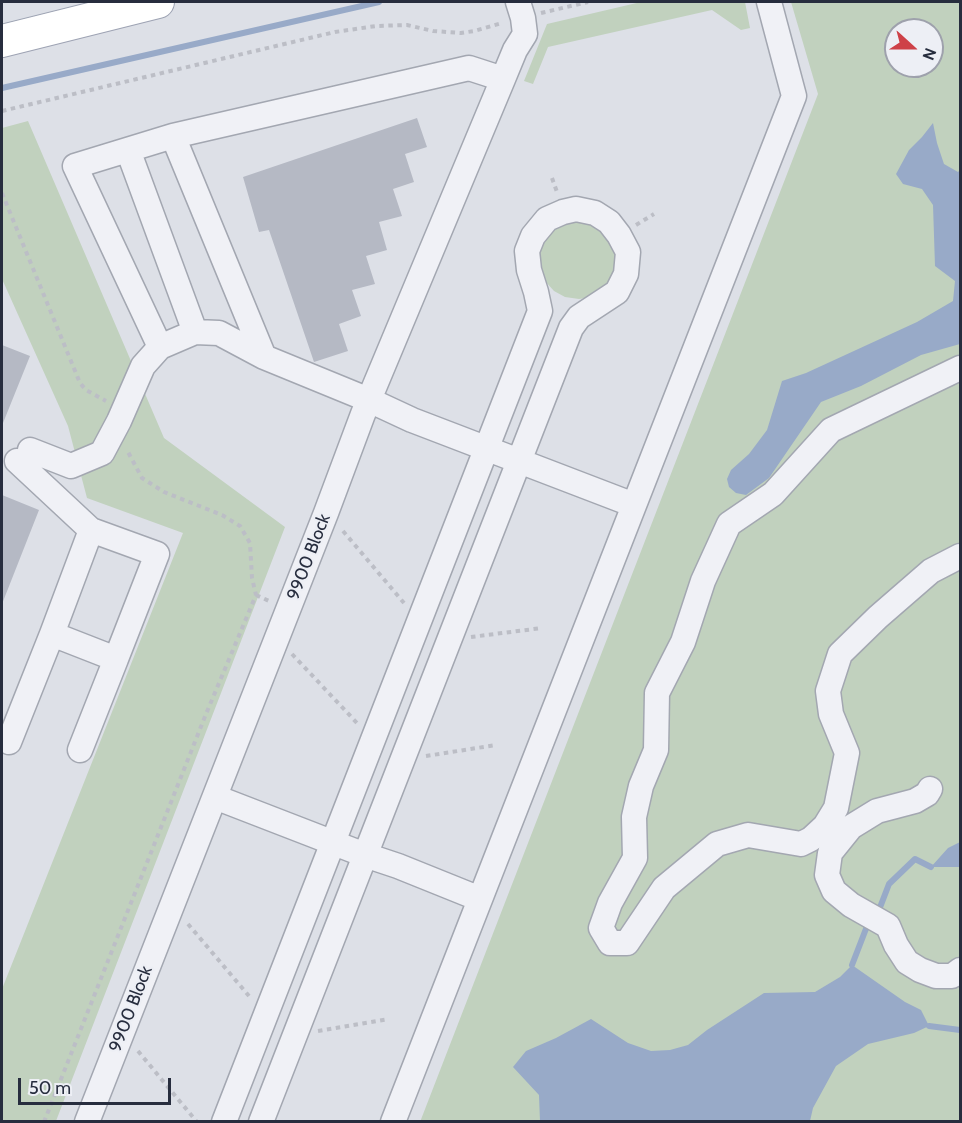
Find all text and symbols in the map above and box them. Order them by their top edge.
north arrow [884,18,944,78]
text: N [919,45,940,63]
street label: 9900 Block [283,511,335,603]
street label: 9900 Block [105,963,157,1055]
scale bar [21,1066,174,1104]
text: 50 m [29,1077,71,1099]

